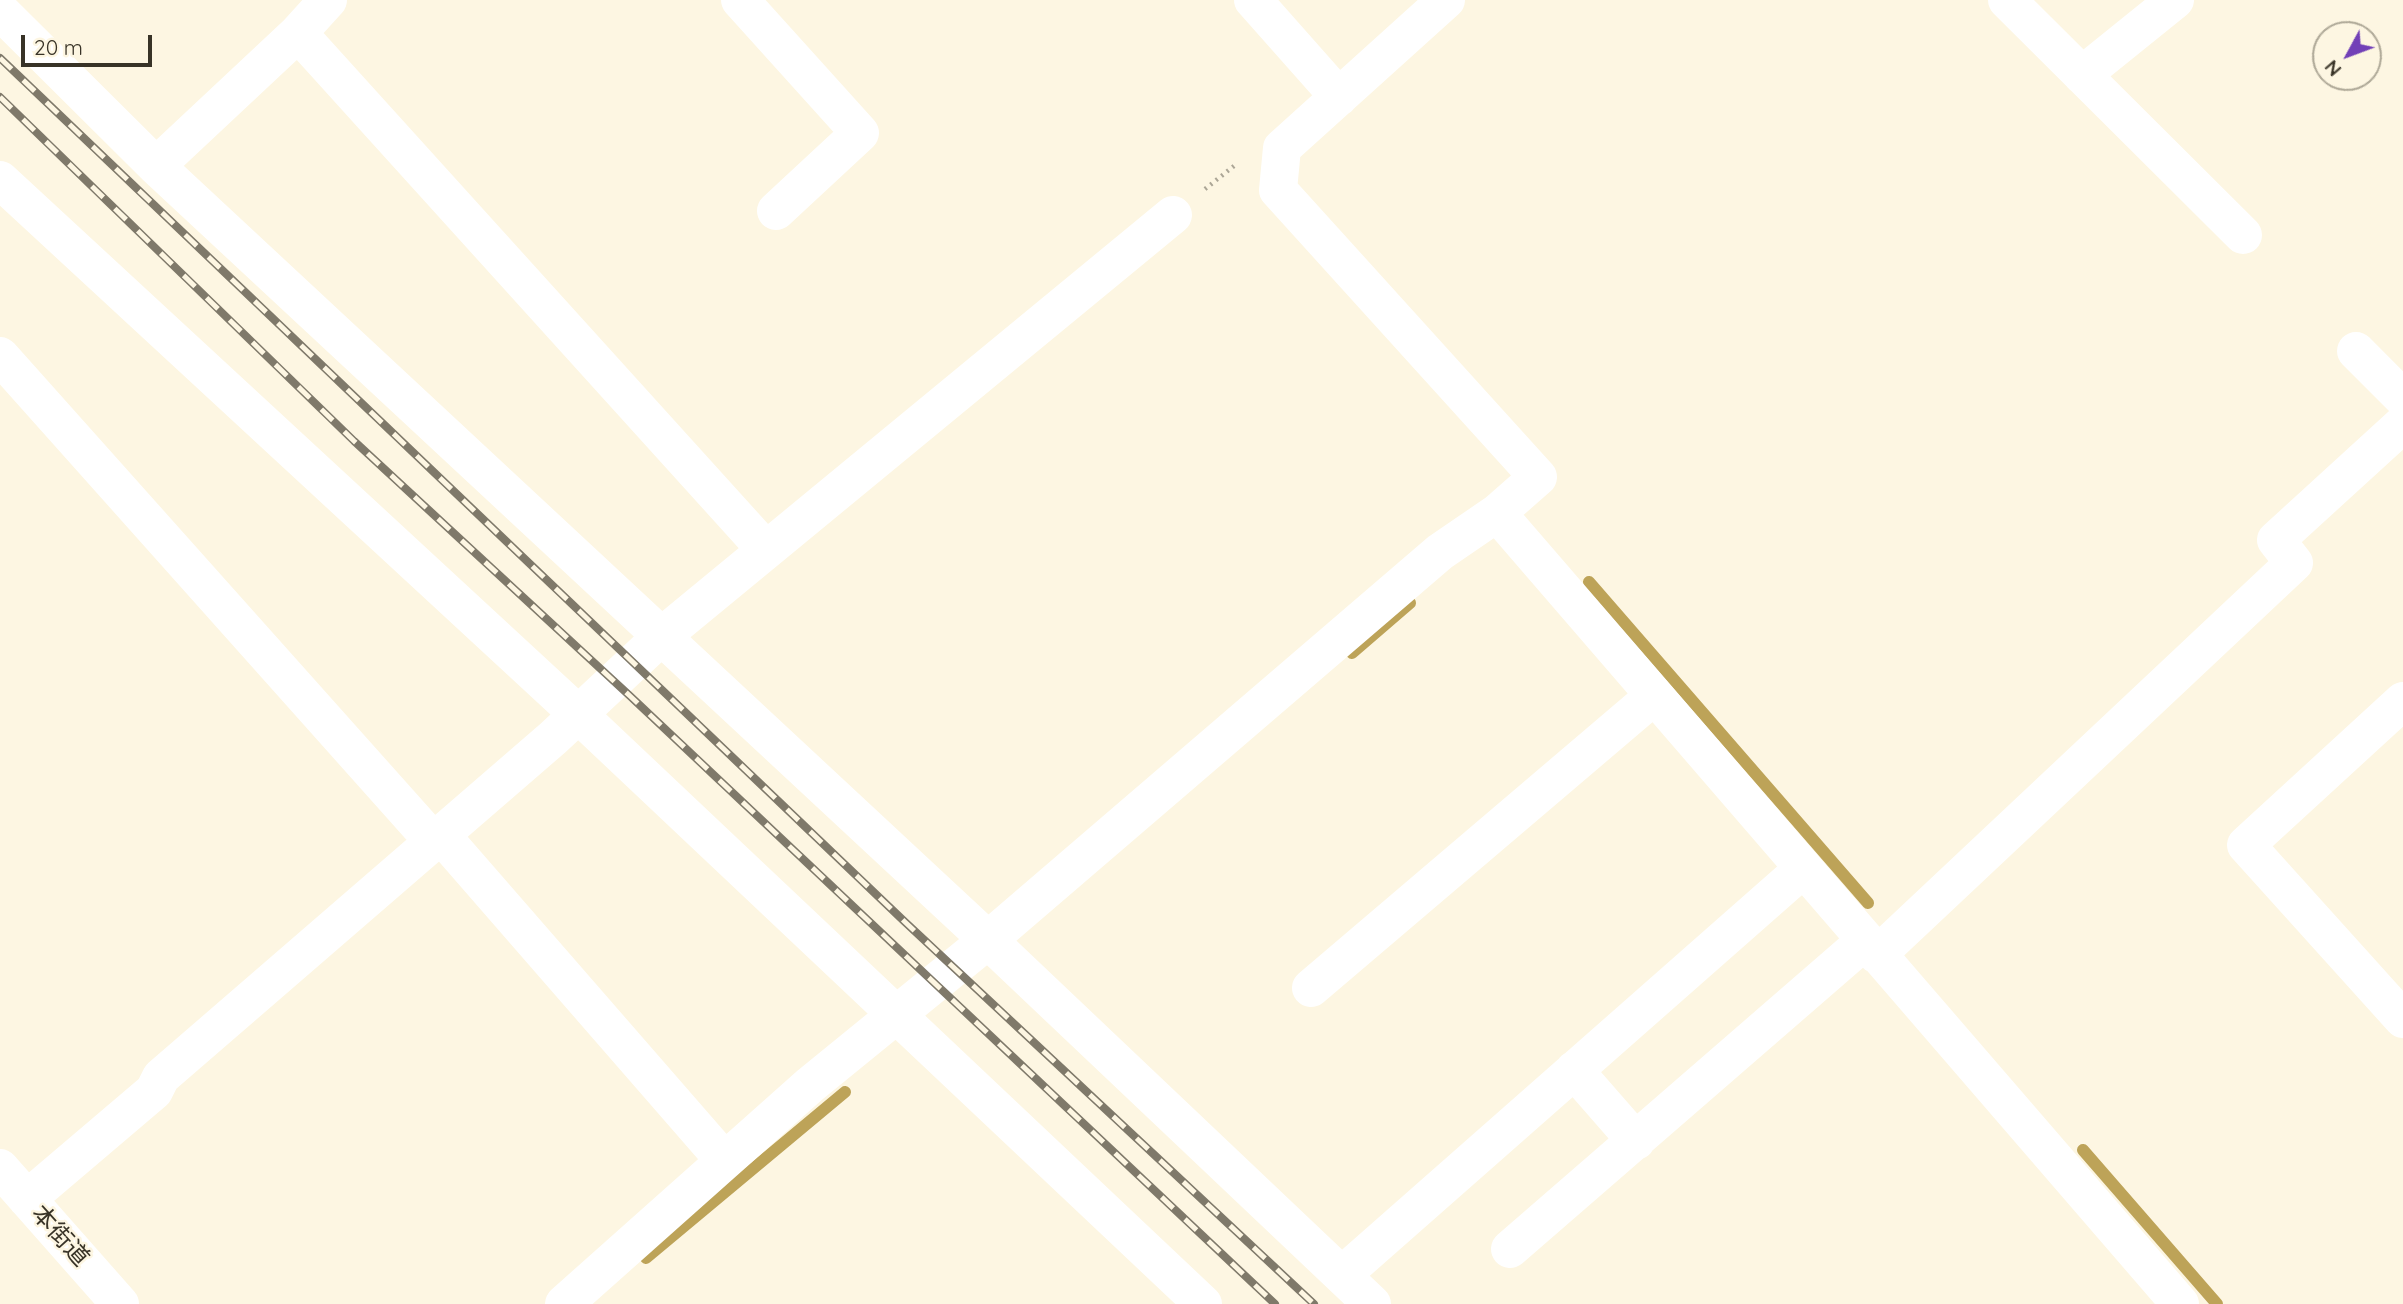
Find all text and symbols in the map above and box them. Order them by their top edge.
scale bar [24,21,156,65]
north arrow [2312,21,2382,91]
text: 20 m [34,34,83,60]
text: N [2319,55,2346,82]
street label: 本街道 [25,1200,95,1272]

